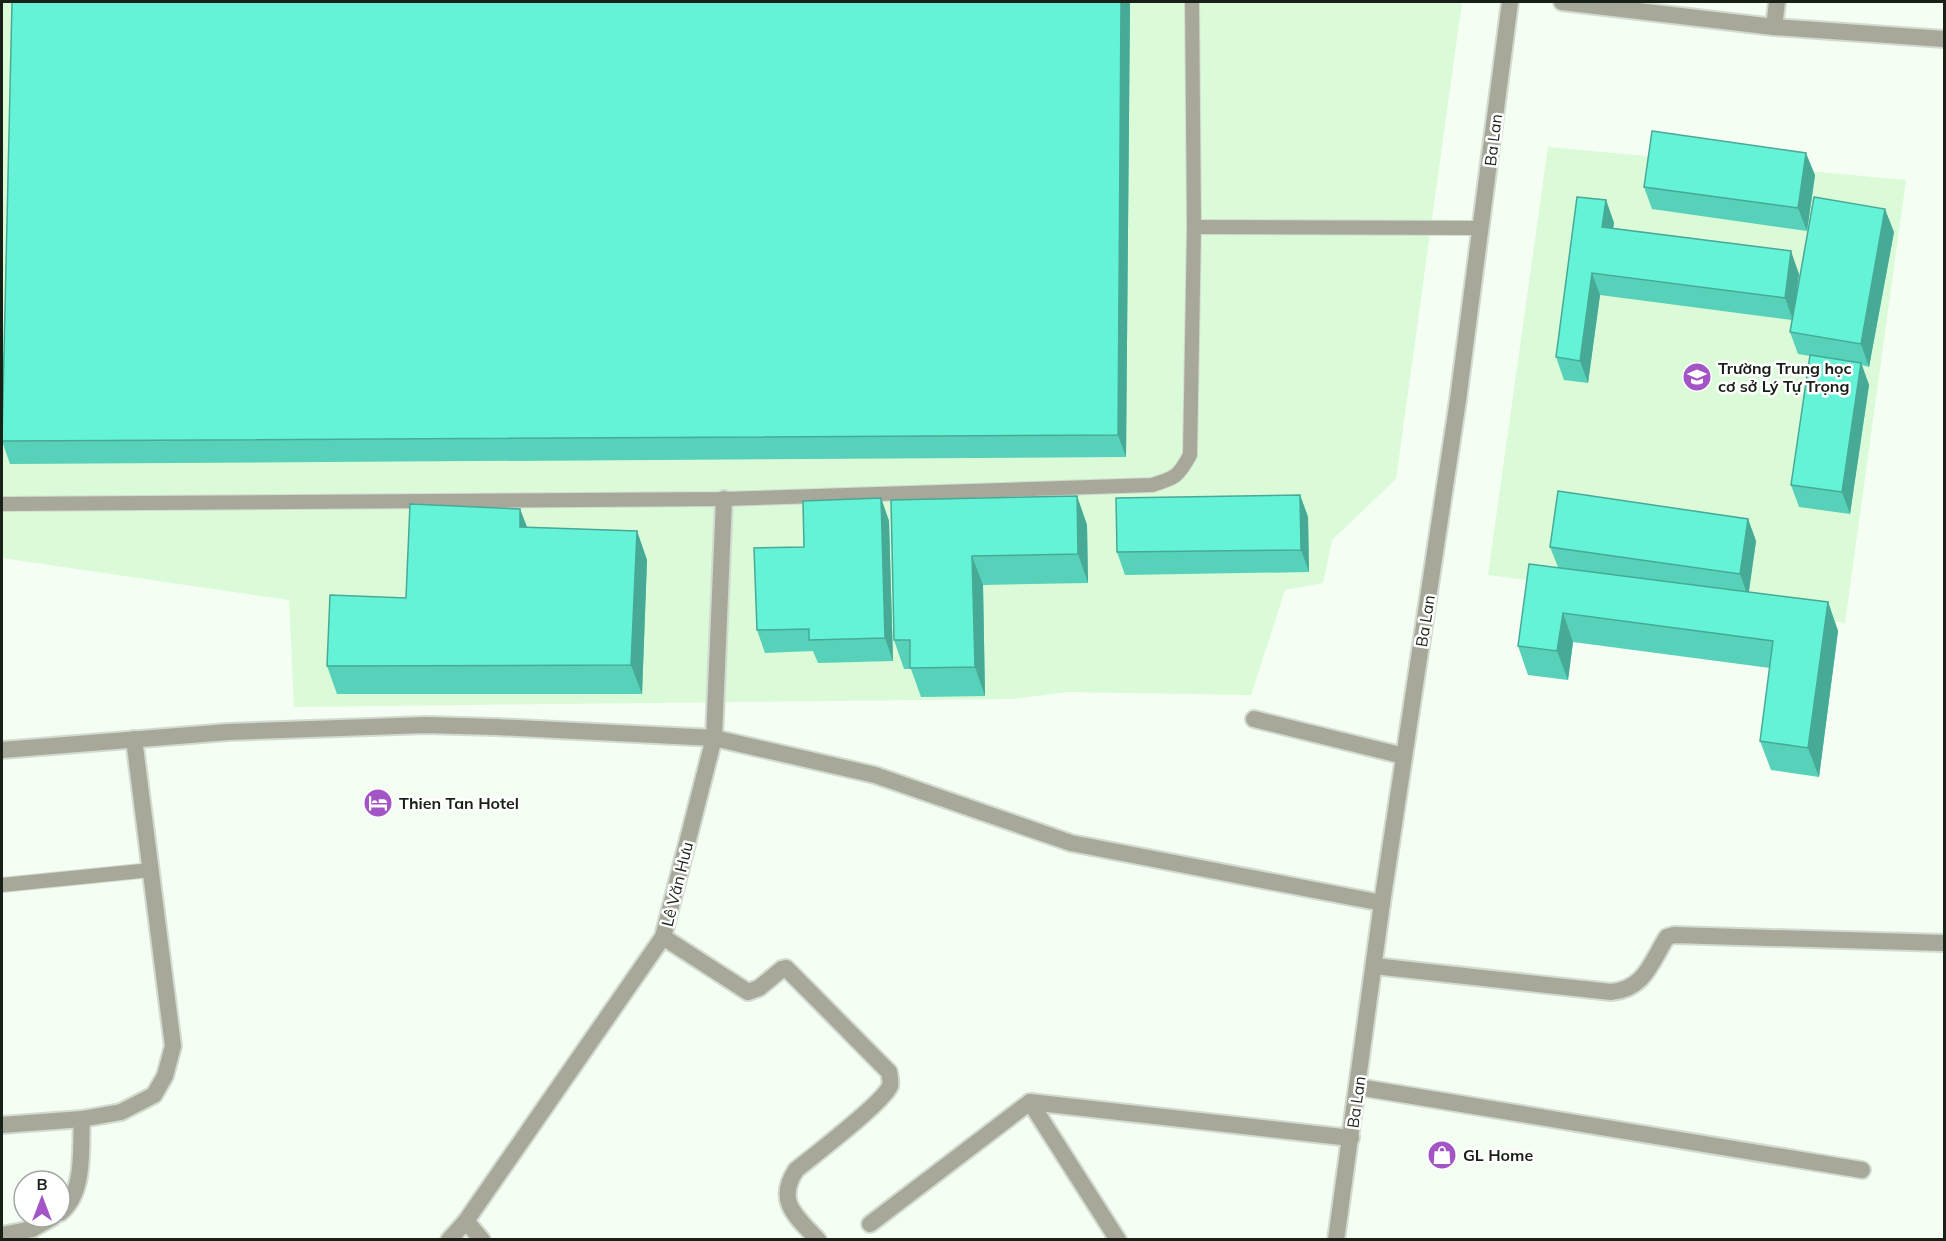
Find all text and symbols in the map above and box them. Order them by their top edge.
street label: Ba Lan [1480,113,1506,167]
place label: Trường Trung học cơ sở Lý Tự Trọng [1718,358,1852,396]
school or university icon: Trường Trung học cơ sở Lý Tự Trọng [1681,361,1713,393]
street label: Ba Lan [1411,594,1439,648]
hotel icon: Thien Tan Hotel [362,787,394,819]
place label: Thien Tan Hotel [399,793,519,813]
street label: Lê Văn Hưu [657,840,697,928]
street label: Ba Lan [1342,1075,1370,1129]
shop icon: GL Home [1426,1139,1458,1171]
place label: GL Home [1463,1145,1533,1165]
north arrow [12,1169,72,1229]
text: B [36,1174,48,1194]

